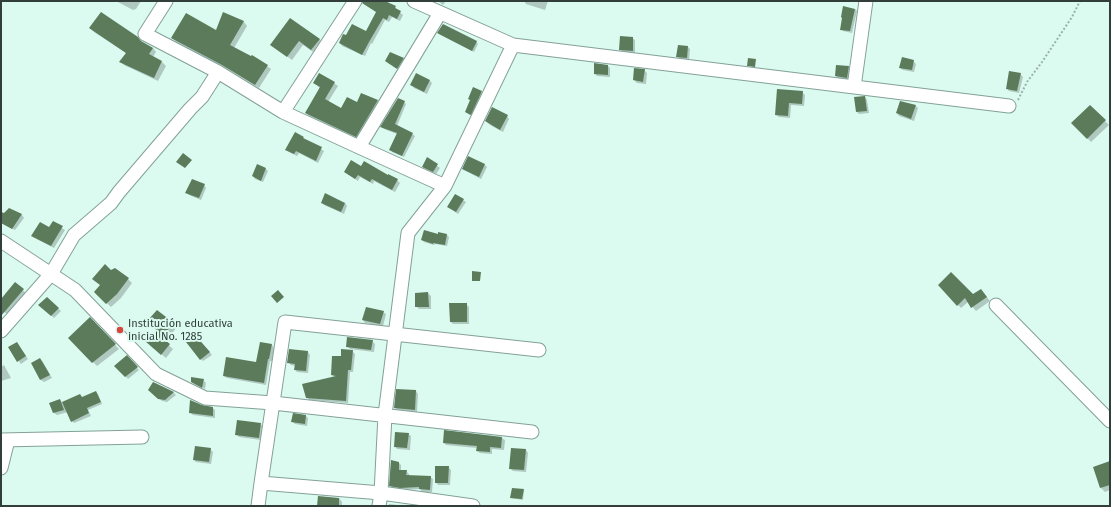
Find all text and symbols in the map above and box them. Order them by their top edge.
place label: Institución educativa inicial No. 1285 [128,317,233,343]
marker: Institución educativa inicial No. 1285 [115,325,125,335]

